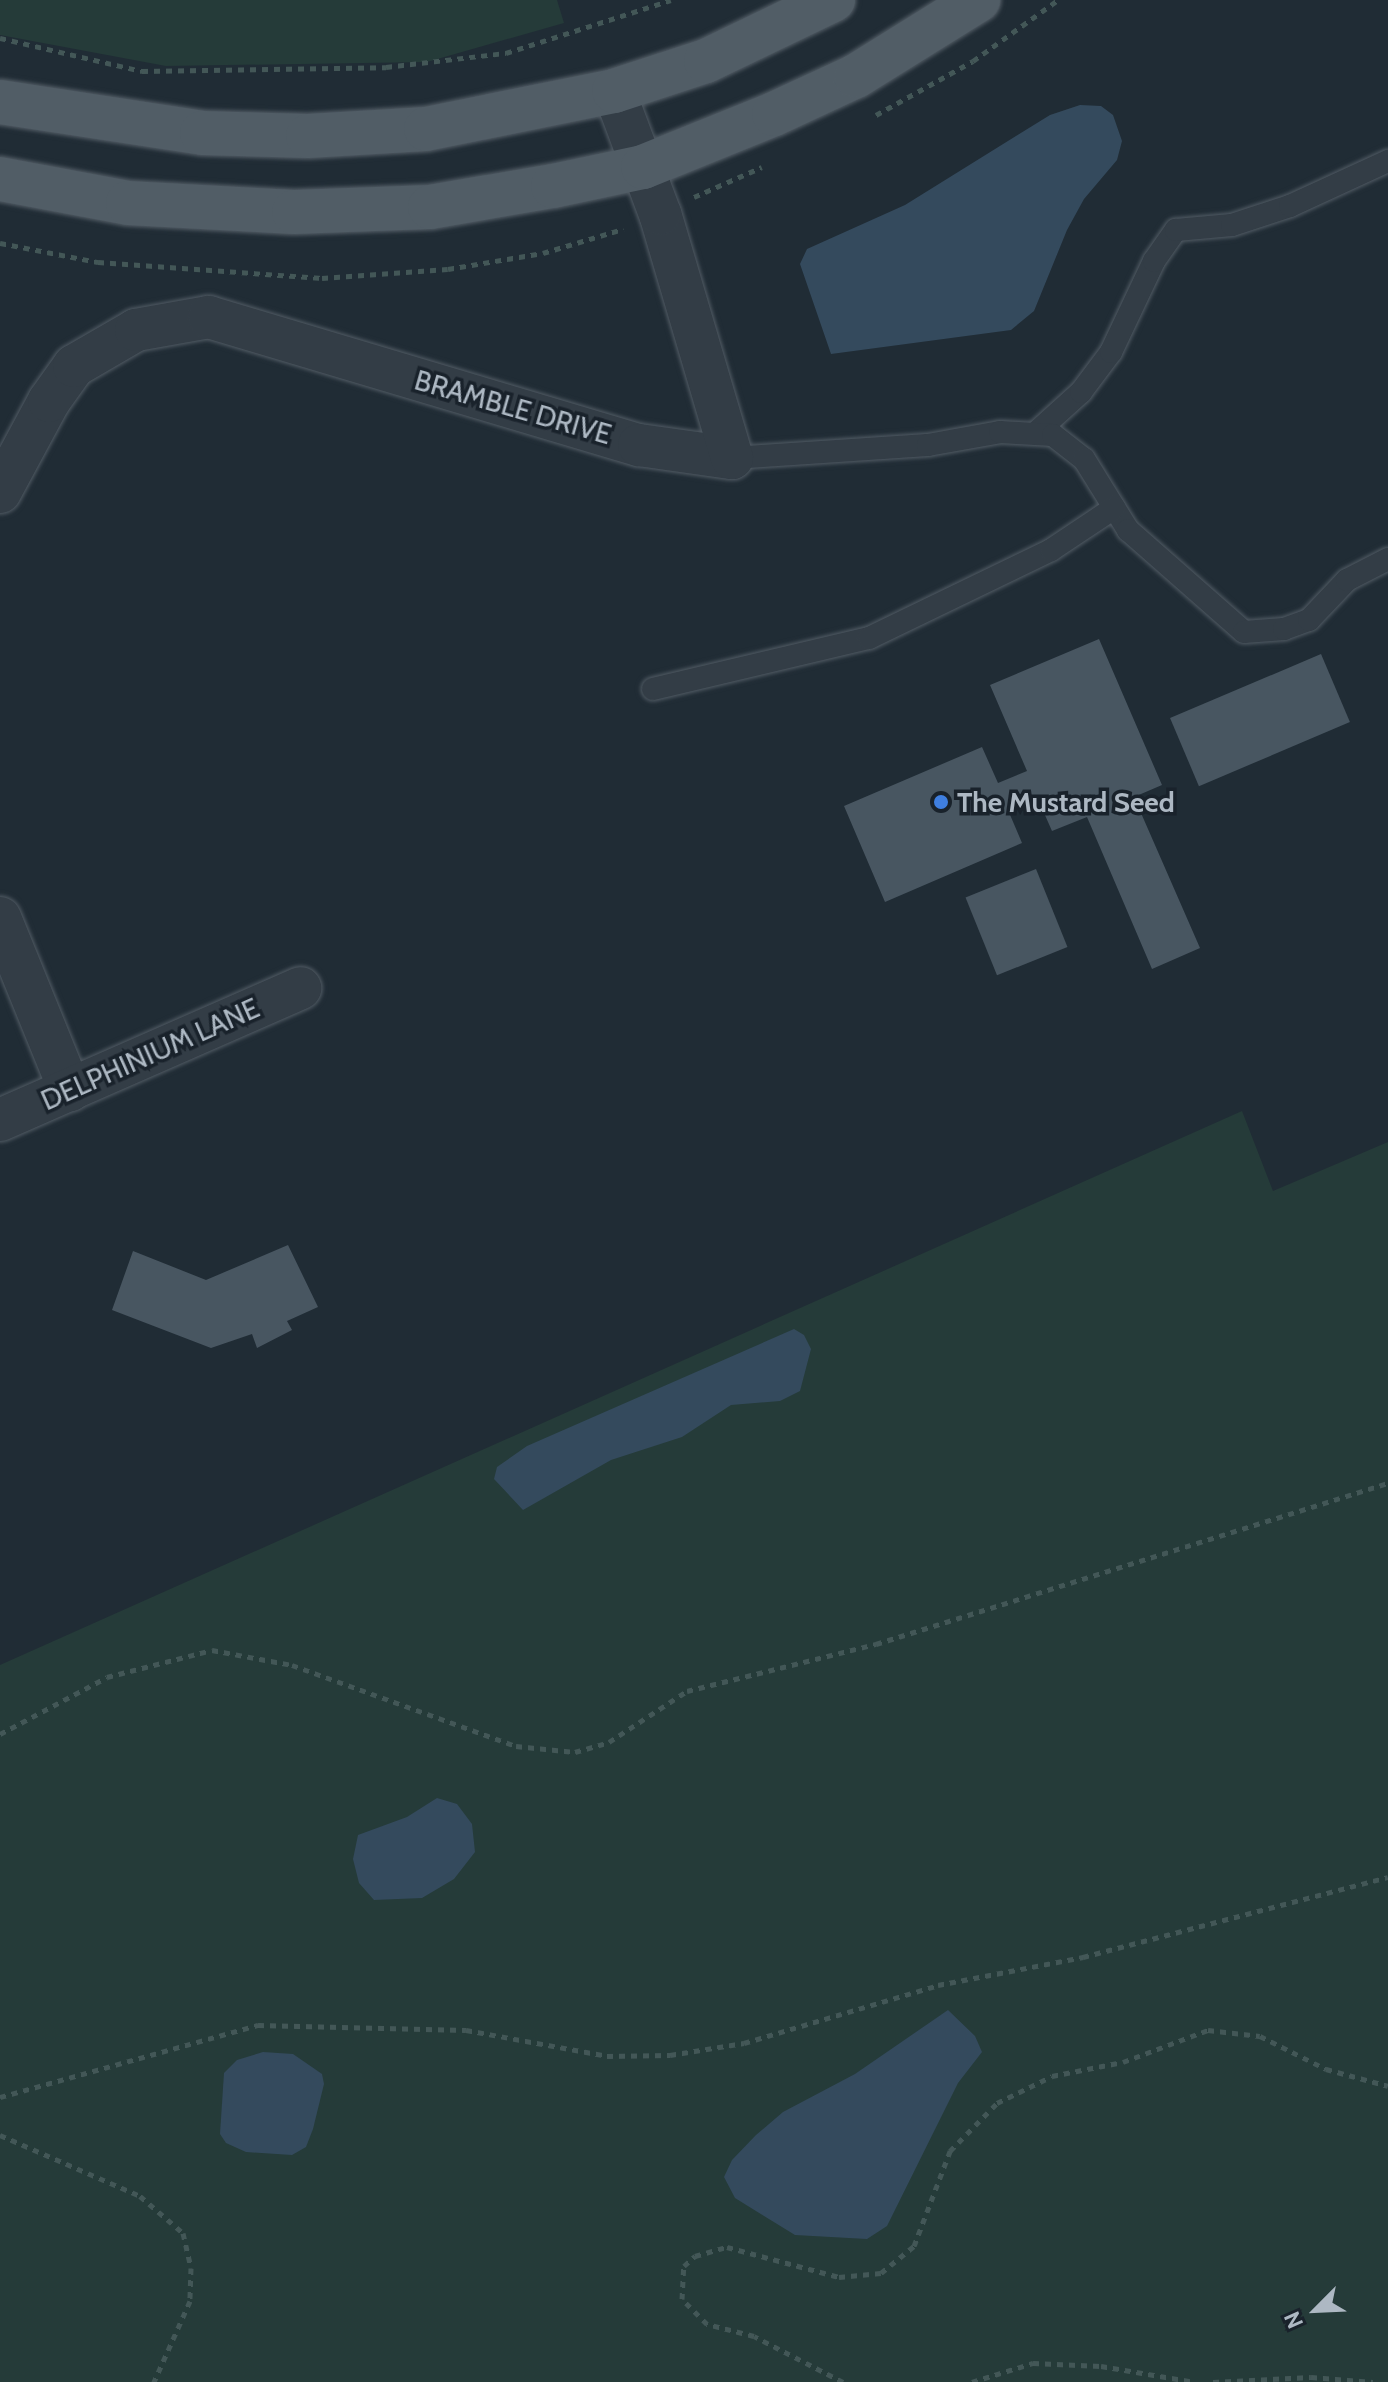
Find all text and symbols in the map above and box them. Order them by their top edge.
street label: BRAMBLE DRIVE [411,363,615,451]
place label: The Mustard Seed [957,785,1175,819]
marker: The Mustard Seed [932,793,950,811]
street label: DELPHINIUM LANE [36,991,264,1117]
north arrow [1276,2270,1356,2350]
text: N [1278,2307,1309,2333]

